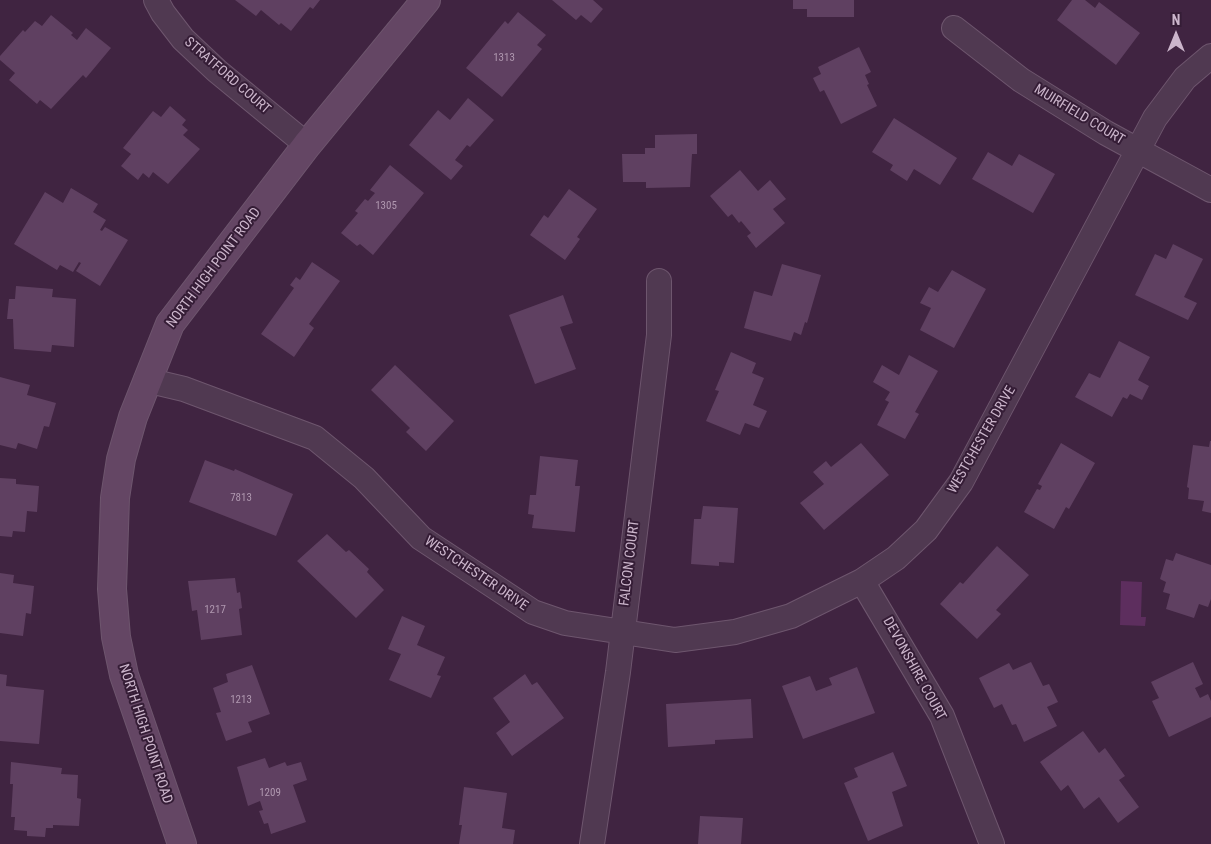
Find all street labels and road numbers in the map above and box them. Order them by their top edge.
street label: STRATFORD COURT [180,34,274,118]
street label: MUIRFIELD COURT [1031,81,1127,149]
street label: NORTH HIGH POINT ROAD [163,205,265,331]
street label: WESTCHESTER DRIVE [944,383,1020,497]
street label: FALCON COURT [616,519,644,607]
street label: WESTCHESTER DRIVE [421,533,531,615]
street label: DEVONSHIRE COURT [879,615,949,723]
street label: NORTH HIGH POINT ROAD [114,662,176,806]

